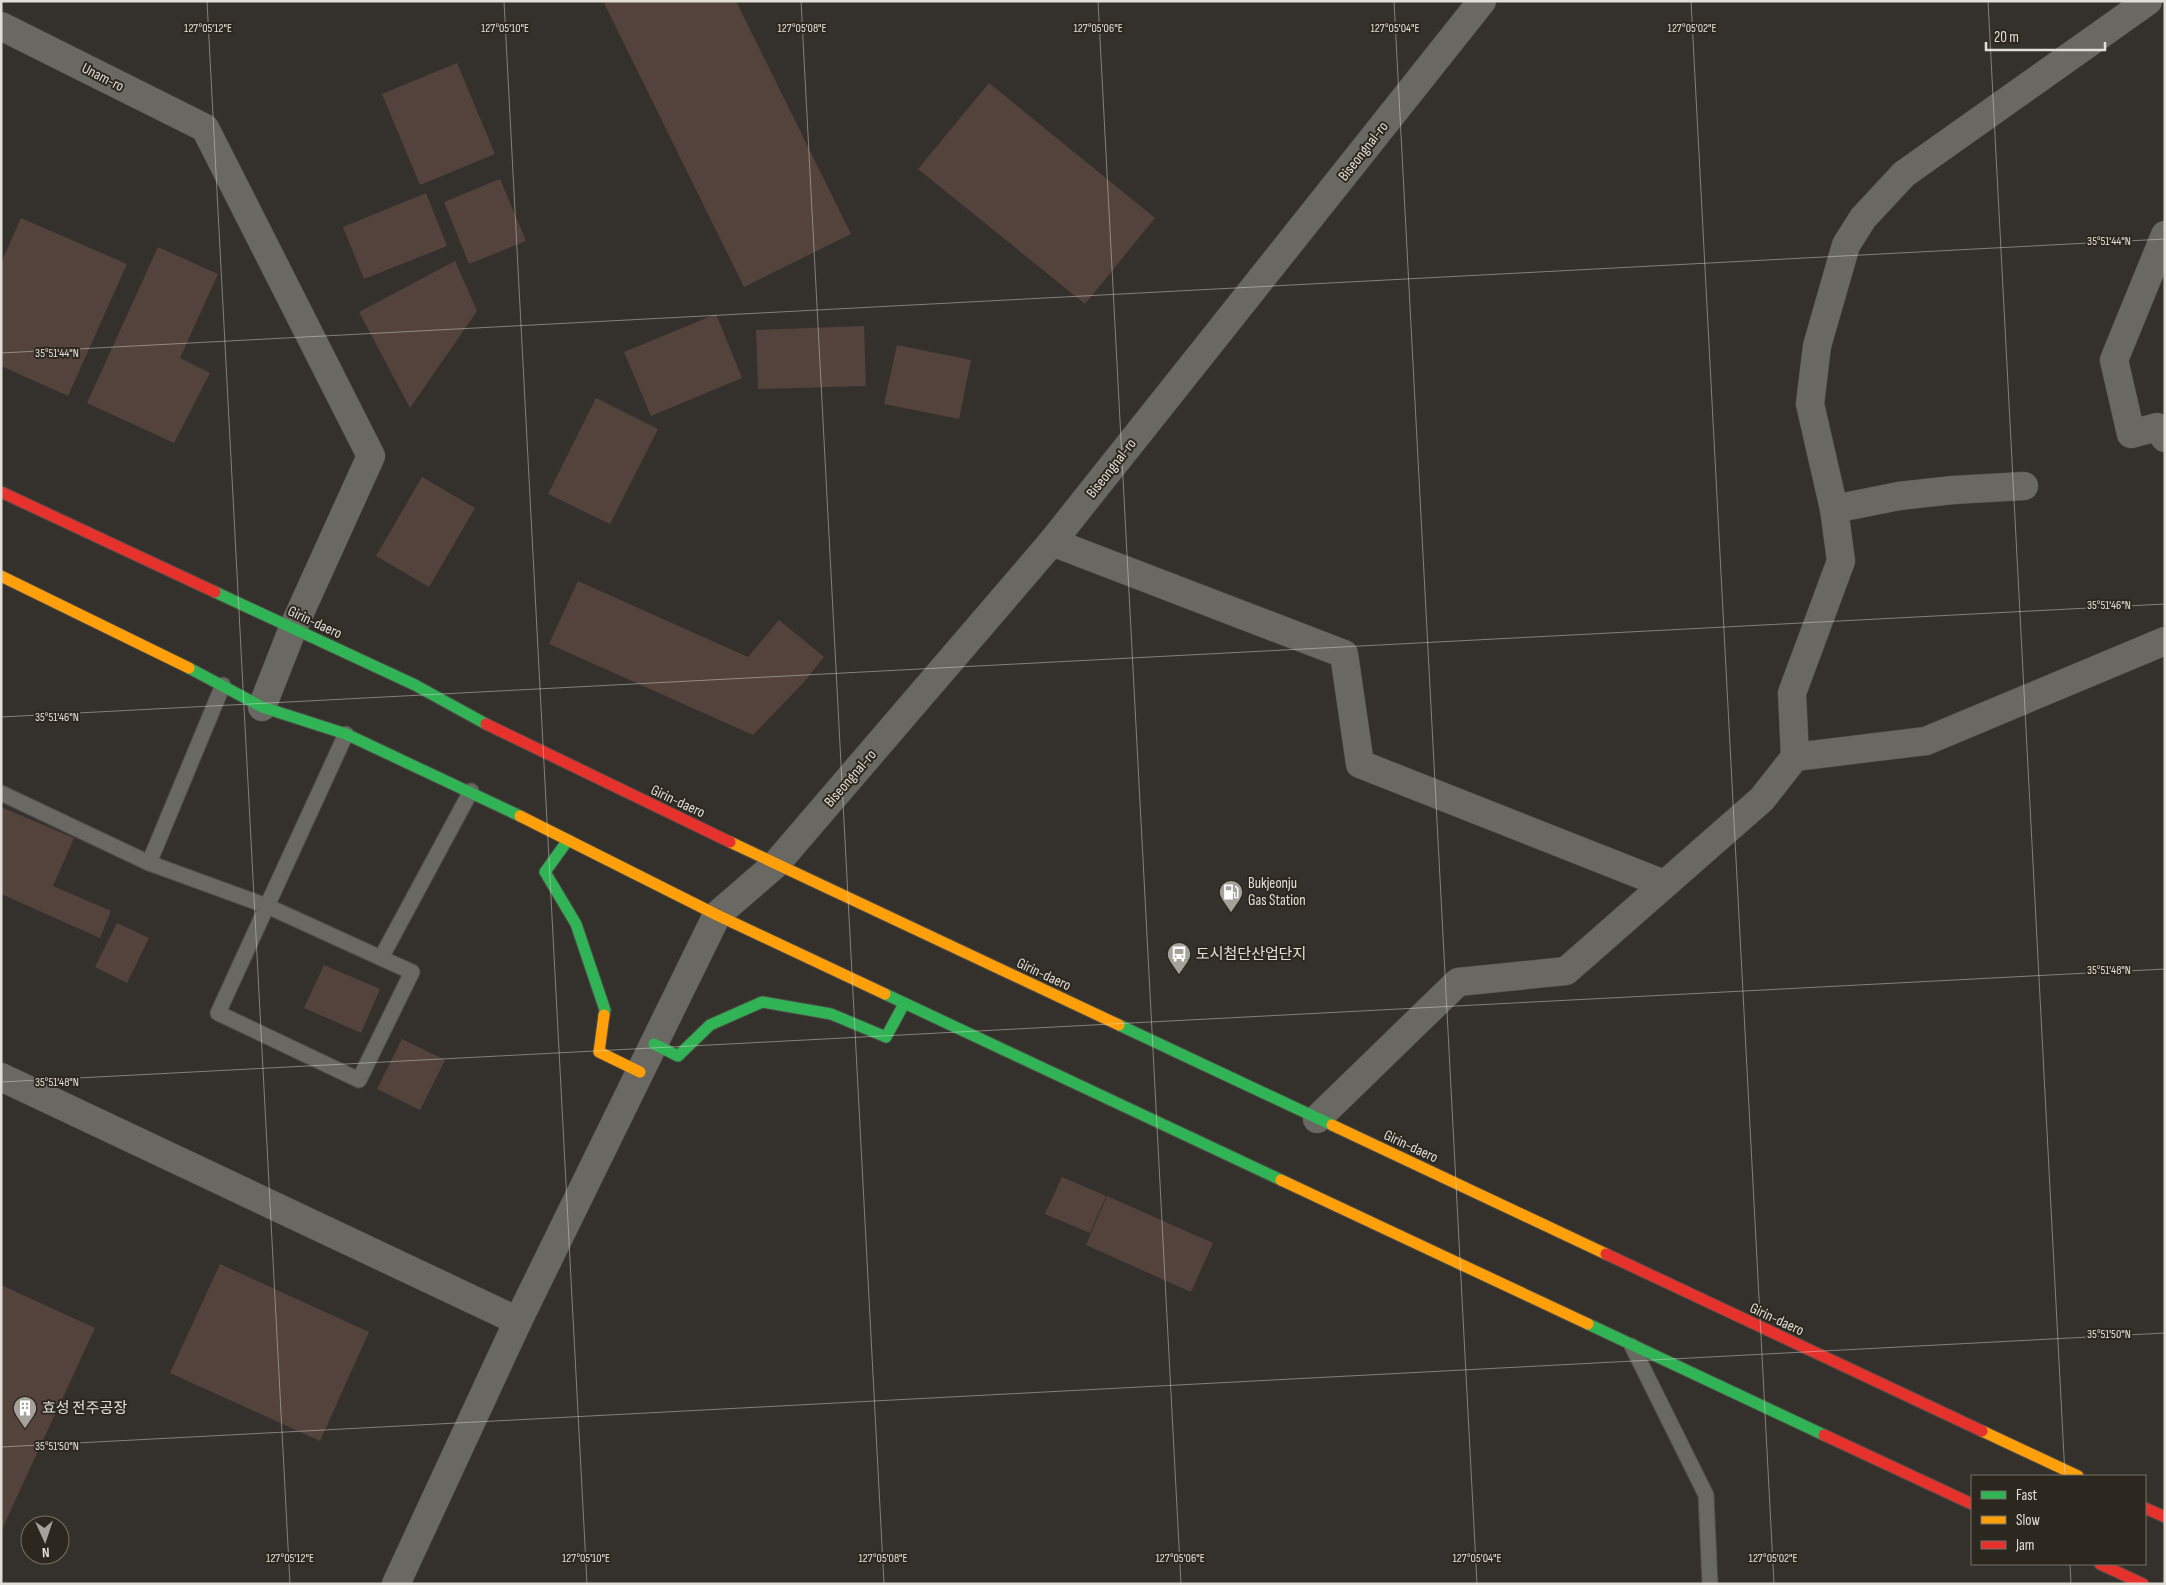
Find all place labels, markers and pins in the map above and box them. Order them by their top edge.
place label: Bukjeonju Gas Station [1248,874,1306,910]
fuel station icon: Bukjeonju Gas Station [1218,879,1244,913]
bus stop icon: 도시첨단산업단지 [1166,941,1192,975]
place label: 도시첨단산업단지 [1196,945,1306,964]
building icon: 효성 전주공장 [12,1395,38,1429]
place label: 효성 전주공장 [42,1399,127,1418]

